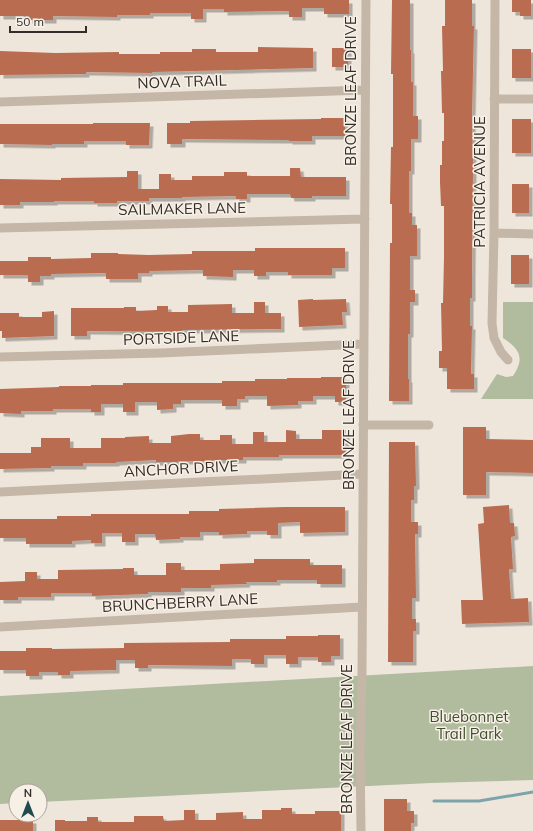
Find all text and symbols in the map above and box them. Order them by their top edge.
scale bar [10,8,86,34]
text: 50 m [16,14,44,29]
street label: BRONZE LEAF DRIVE [341,16,360,166]
street label: NOVA TRAIL [137,70,227,93]
street label: PATRICIA AVENUE [470,116,489,248]
street label: SAILMAKER LANE [118,198,246,219]
street label: PORTSIDE LANE [123,326,240,349]
street label: BRONZE LEAF DRIVE [339,340,358,490]
street label: ANCHOR DRIVE [123,456,239,481]
street label: BRUNCHBERRY LANE [102,589,259,616]
street label: BRONZE LEAF DRIVE [337,664,356,814]
park label: Bluebonnet Trail Park [429,707,509,743]
north arrow [8,783,48,823]
text: N [24,786,32,800]

